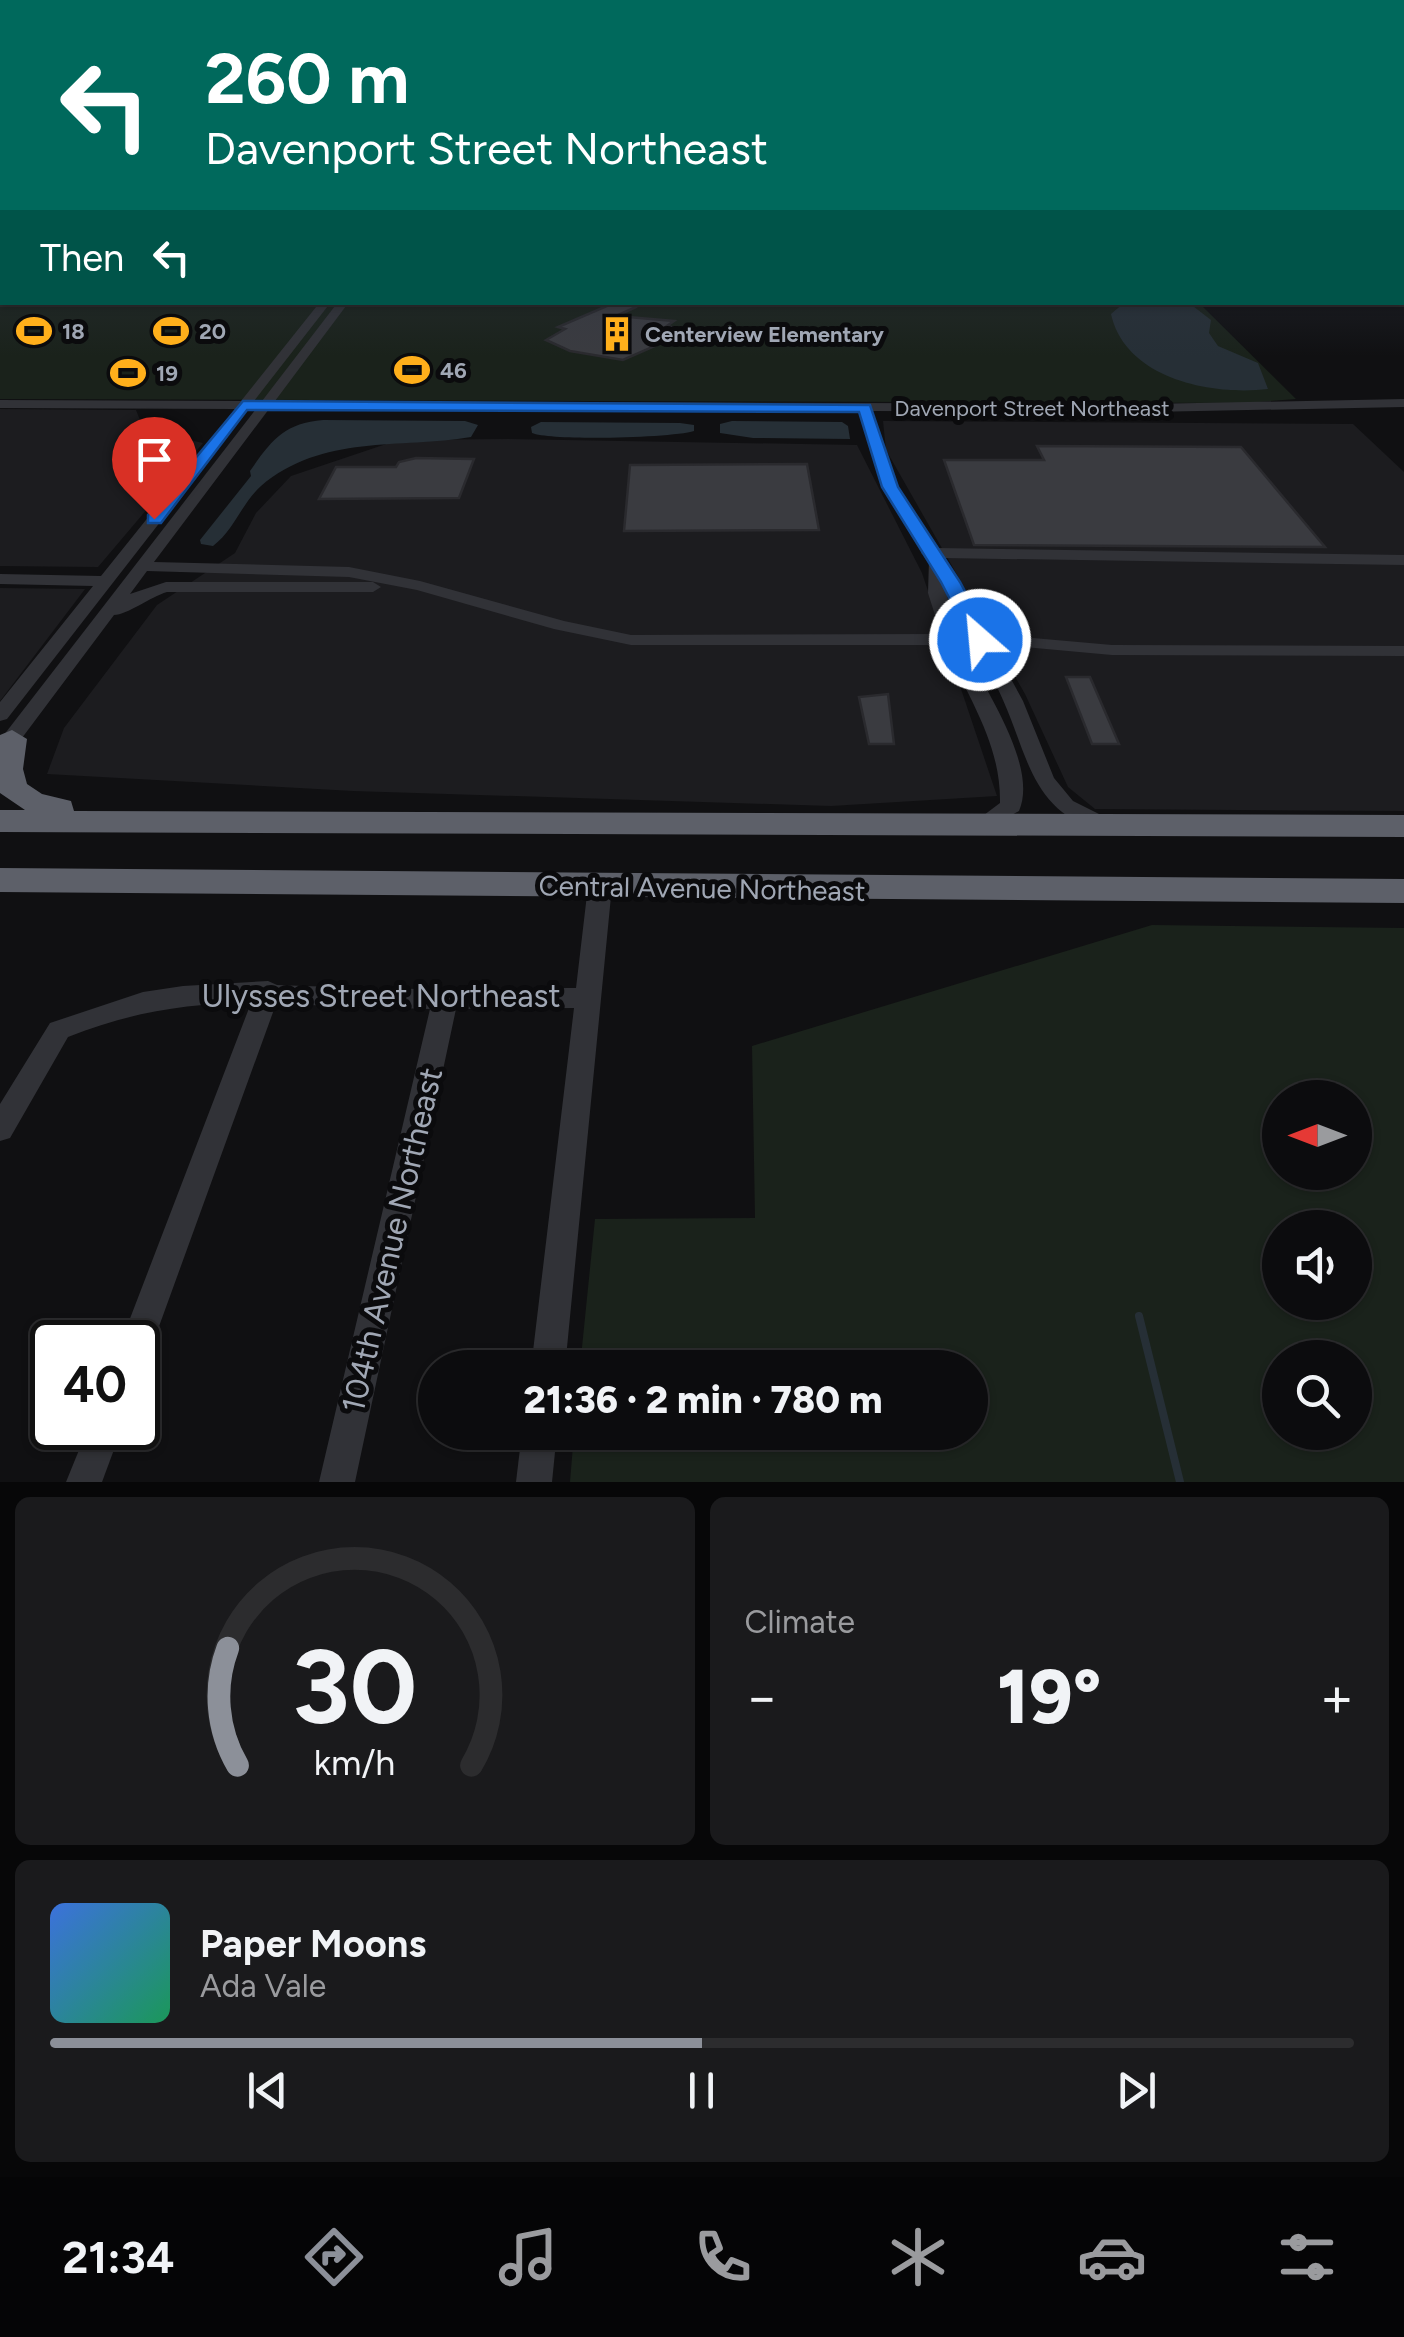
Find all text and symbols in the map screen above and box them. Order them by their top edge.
text: 260 m [205,36,409,121]
icon: left [40,40,170,170]
text: Davenport Street Northeast [205,121,768,175]
icon: left [144,230,199,285]
text: Then [40,235,124,281]
sports icon: 18 [15,312,53,350]
sports icon: 20 [152,312,190,350]
building icon: Centerview Elementary [598,315,636,353]
place label: 18 [62,318,85,345]
place label: 20 [199,318,226,345]
place label: Centerview Elementary [645,321,884,348]
sports icon: 46 [393,351,431,389]
sports icon: 19 [109,354,147,392]
place label: 46 [440,357,467,384]
place label: 19 [156,360,178,387]
street label: Davenport Street Northeast [894,395,1170,422]
pin [112,417,197,520]
icon: arrive [127,432,182,487]
position arrow [928,588,1032,692]
street label: Central Avenue Northeast [538,868,866,908]
street label: Ulysses Street Northeast [202,977,561,1015]
street label: 104th Avenue Northeast [334,1064,450,1416]
north arrow [1262,1080,1372,1190]
map controls [1262,1080,1372,1450]
button: sound [1262,1210,1372,1320]
speed limit sign: 40 [30,1320,160,1450]
button: search [1262,1340,1372,1450]
text: 21:36 · 2 min · 780 m [524,1377,882,1423]
text: Climate [745,1603,855,1641]
text: 30 [292,1624,417,1749]
text: 19° [997,1652,1102,1742]
text: − [745,1664,779,1730]
text: + [1320,1664,1354,1730]
text: km/h [314,1741,396,1784]
text: Paper Moons [200,1921,426,1967]
text: Ada Vale [200,1967,326,2005]
icon: previous [240,2063,295,2118]
icon: pause [674,2063,729,2118]
icon: next [1109,2063,1164,2118]
icon: directions [299,2222,369,2292]
icon: music [493,2222,563,2292]
icon: phone [688,2222,758,2292]
icon: climate [883,2222,953,2292]
icon: car [1077,2222,1147,2292]
icon: filters [1272,2222,1342,2292]
text: 21:34 [62,2230,174,2284]

